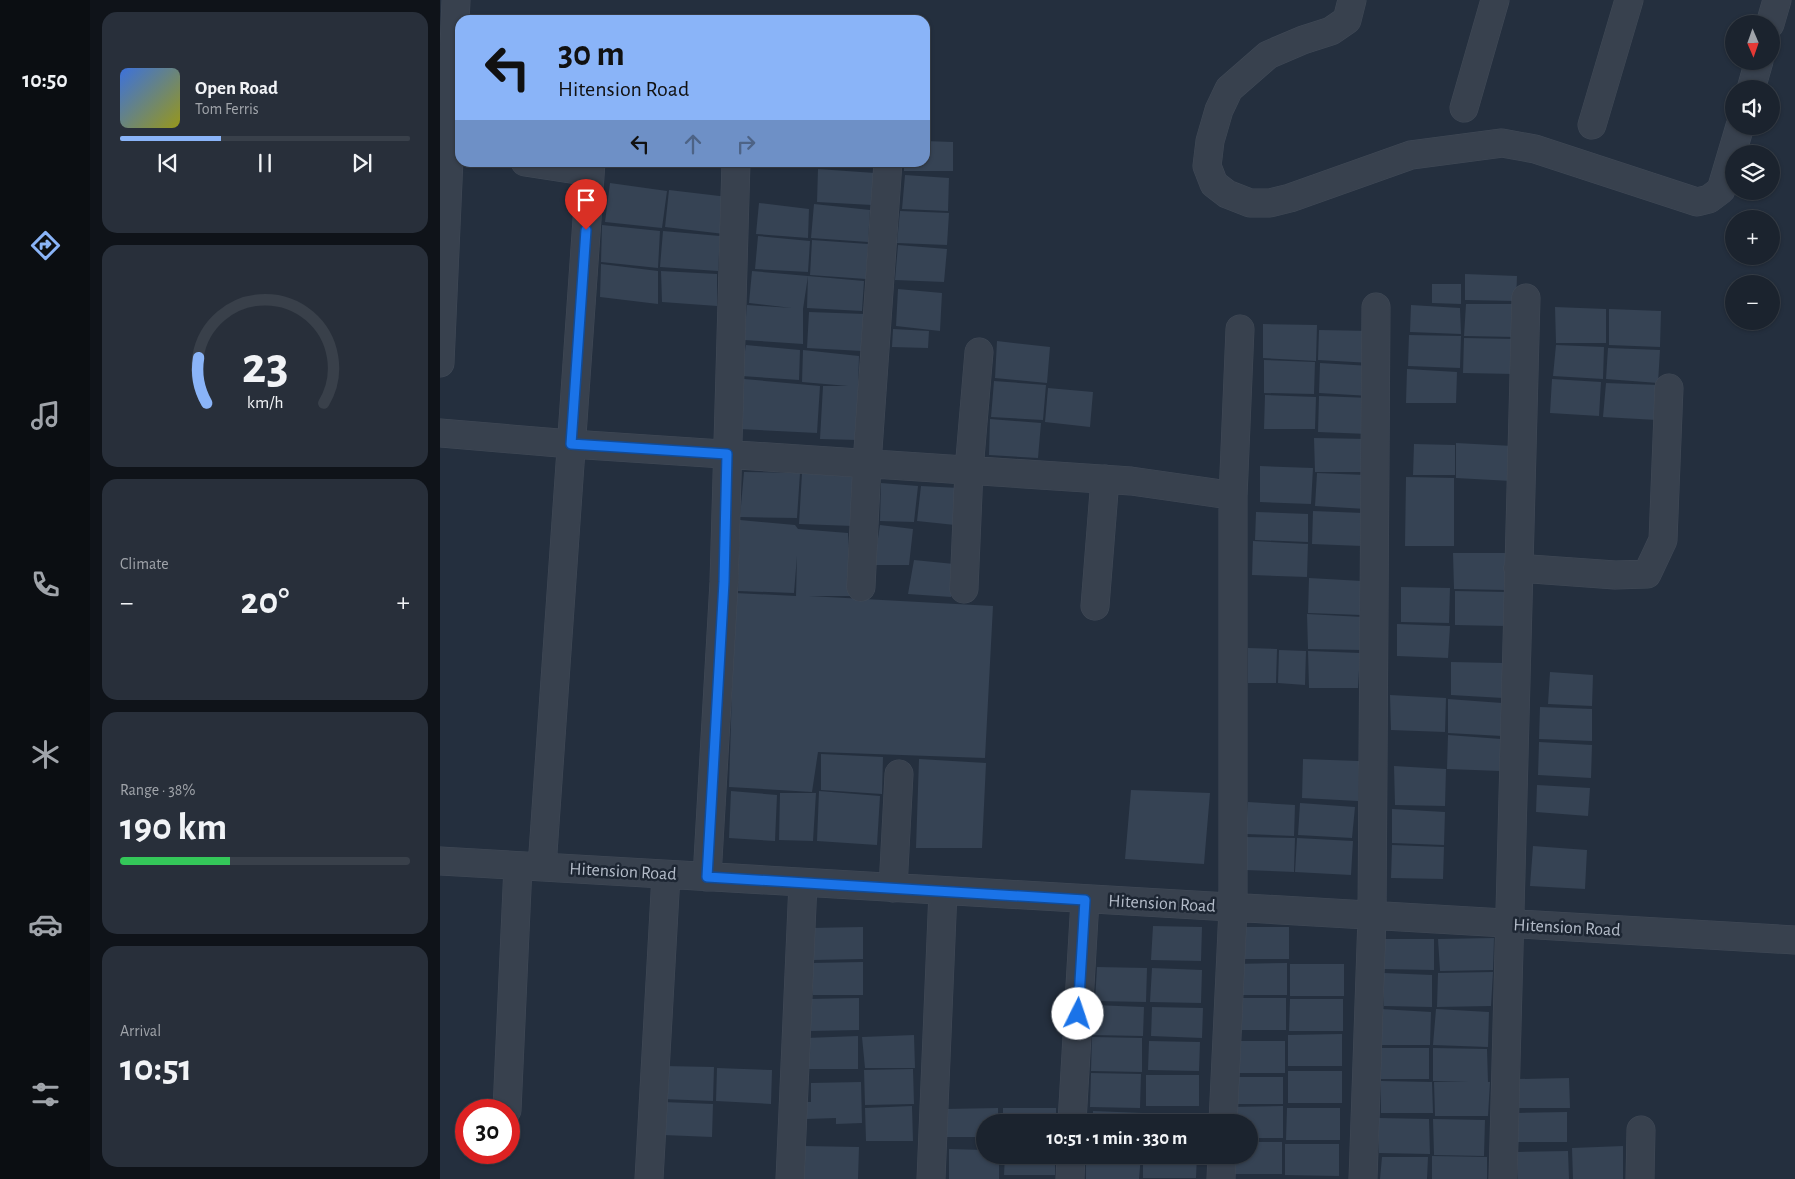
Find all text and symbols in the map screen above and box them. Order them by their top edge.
north arrow [1725,15,1780,70]
map controls [1725,15,1780,330]
icon: left [475,35,540,100]
text: 30 m [558,37,625,72]
text: 10:50 [22,69,68,91]
text: Hitension Road [558,78,689,100]
text: Open Road [195,79,278,98]
button: sound [1725,80,1780,135]
text: Tom Ferris [195,101,259,117]
icon: left [626,130,654,158]
icon: ahead [679,130,707,158]
icon: right [732,130,760,158]
button: layers [1725,145,1780,200]
icon: previous [154,149,182,177]
icon: pause [251,149,279,177]
icon: next [348,149,376,177]
pin [565,179,607,230]
icon: arrive [572,186,600,214]
button: + [1725,210,1780,265]
icon: directions [28,228,63,263]
button: − [1725,275,1780,330]
text: 23 [242,340,288,392]
text: km/h [247,394,283,412]
icon: music [28,398,63,433]
text: Climate [120,556,169,572]
icon: phone [28,567,63,602]
text: 20° [241,583,289,621]
text: − [120,589,133,617]
text: + [397,589,410,617]
icon: climate [28,737,63,772]
text: Range · 38% [120,782,196,798]
text: 190 km [120,809,227,847]
street label: Hitension Road [569,860,677,884]
street label: Hitension Road [1108,892,1216,916]
icon: car [28,907,63,942]
street label: Hitension Road [1513,916,1621,940]
position arrow [1051,987,1103,1039]
text: Arrival [120,1023,161,1039]
text: 10:51 [120,1050,192,1088]
icon: filters [28,1077,63,1112]
speed limit sign: 30 [455,1099,520,1164]
text: 10:51 · 1 min · 330 m [1047,1129,1187,1148]

